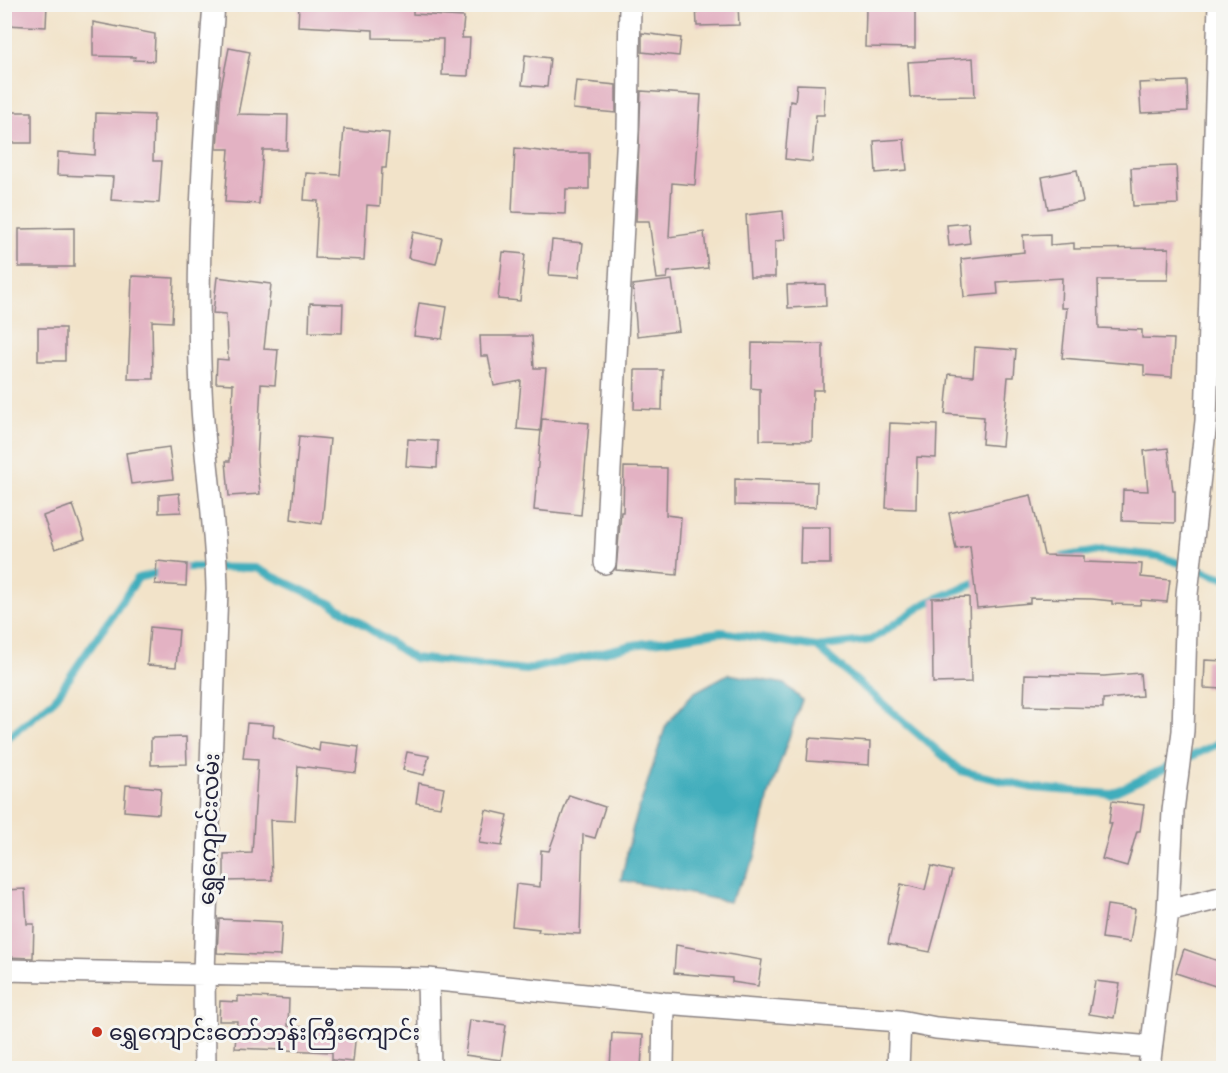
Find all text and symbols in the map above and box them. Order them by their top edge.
street label: ရွှေကျောင်းလမ်း [191,753,230,906]
place label: ရွှေကျောင်းတော်ဘုန်းကြီးကျောင်း [109,1017,420,1051]
marker: ရွှေကျောင်းတော်ဘုန်းကြီးကျောင်း [90,1025,104,1039]

